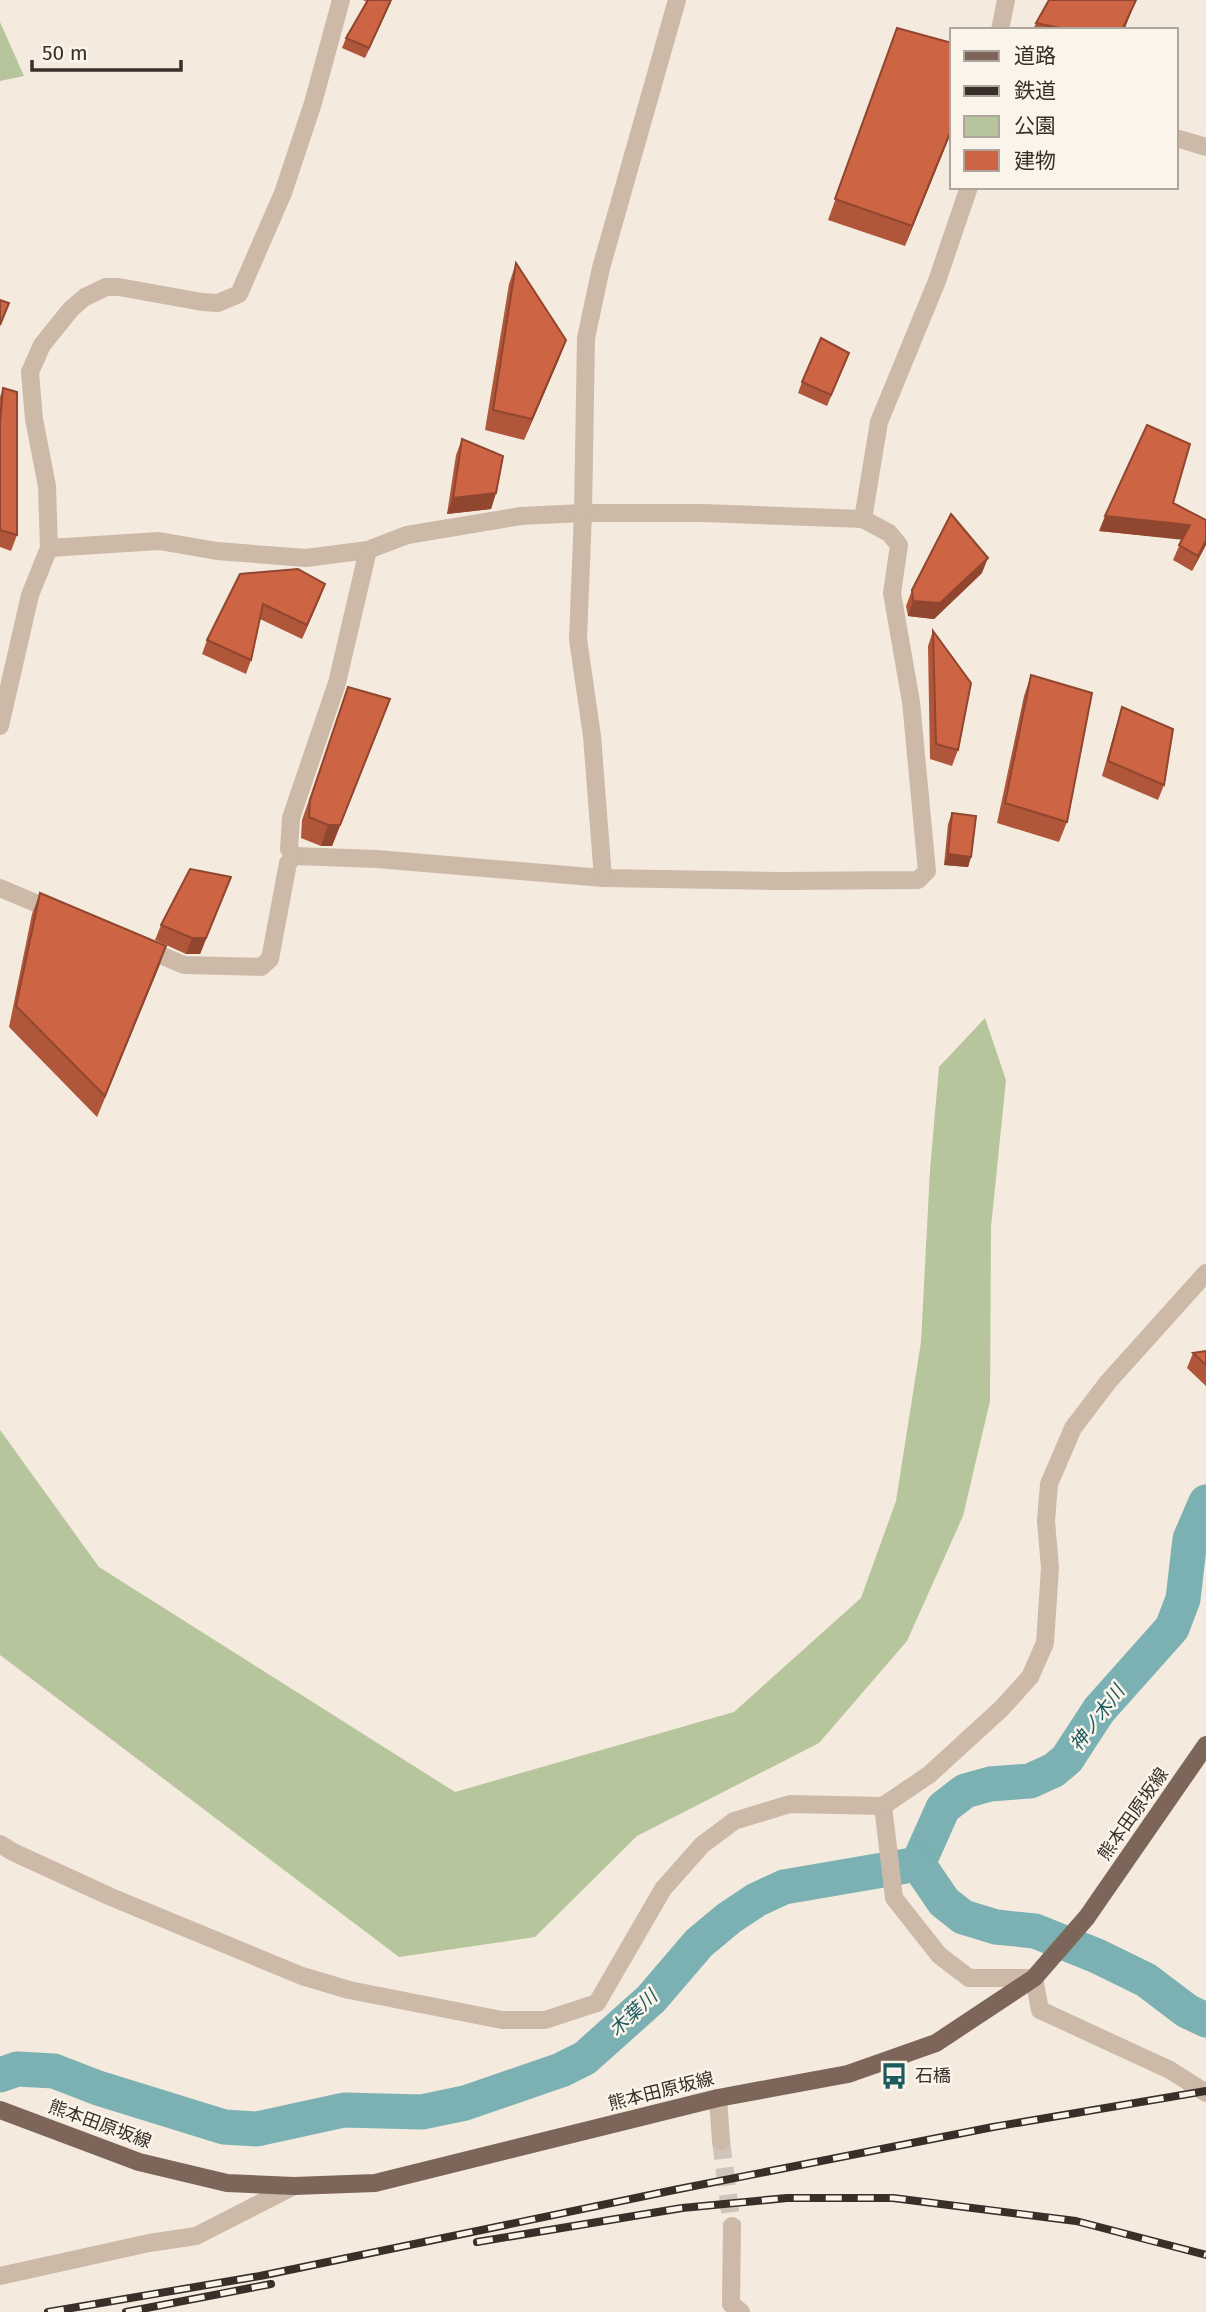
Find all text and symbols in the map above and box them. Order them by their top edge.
scale bar [32,28,180,72]
legend [950,28,1178,189]
text: 50 m [42,40,88,66]
text: 道路 [1014,43,1056,69]
text: 鉄道 [1014,78,1056,104]
text: 公園 [1014,113,1056,139]
text: 建物 [1014,148,1056,174]
water label: 神ノ木川 [1065,1679,1130,1755]
street label: 熊本田原坂線 [1093,1763,1173,1865]
water label: 木葉川 [604,1984,663,2041]
bus stop icon: 石橋 [879,2061,909,2091]
place label: 石橋 [915,2065,951,2087]
street label: 熊本田原坂線 [606,2067,716,2115]
street label: 熊本田原坂線 [45,2095,155,2153]

